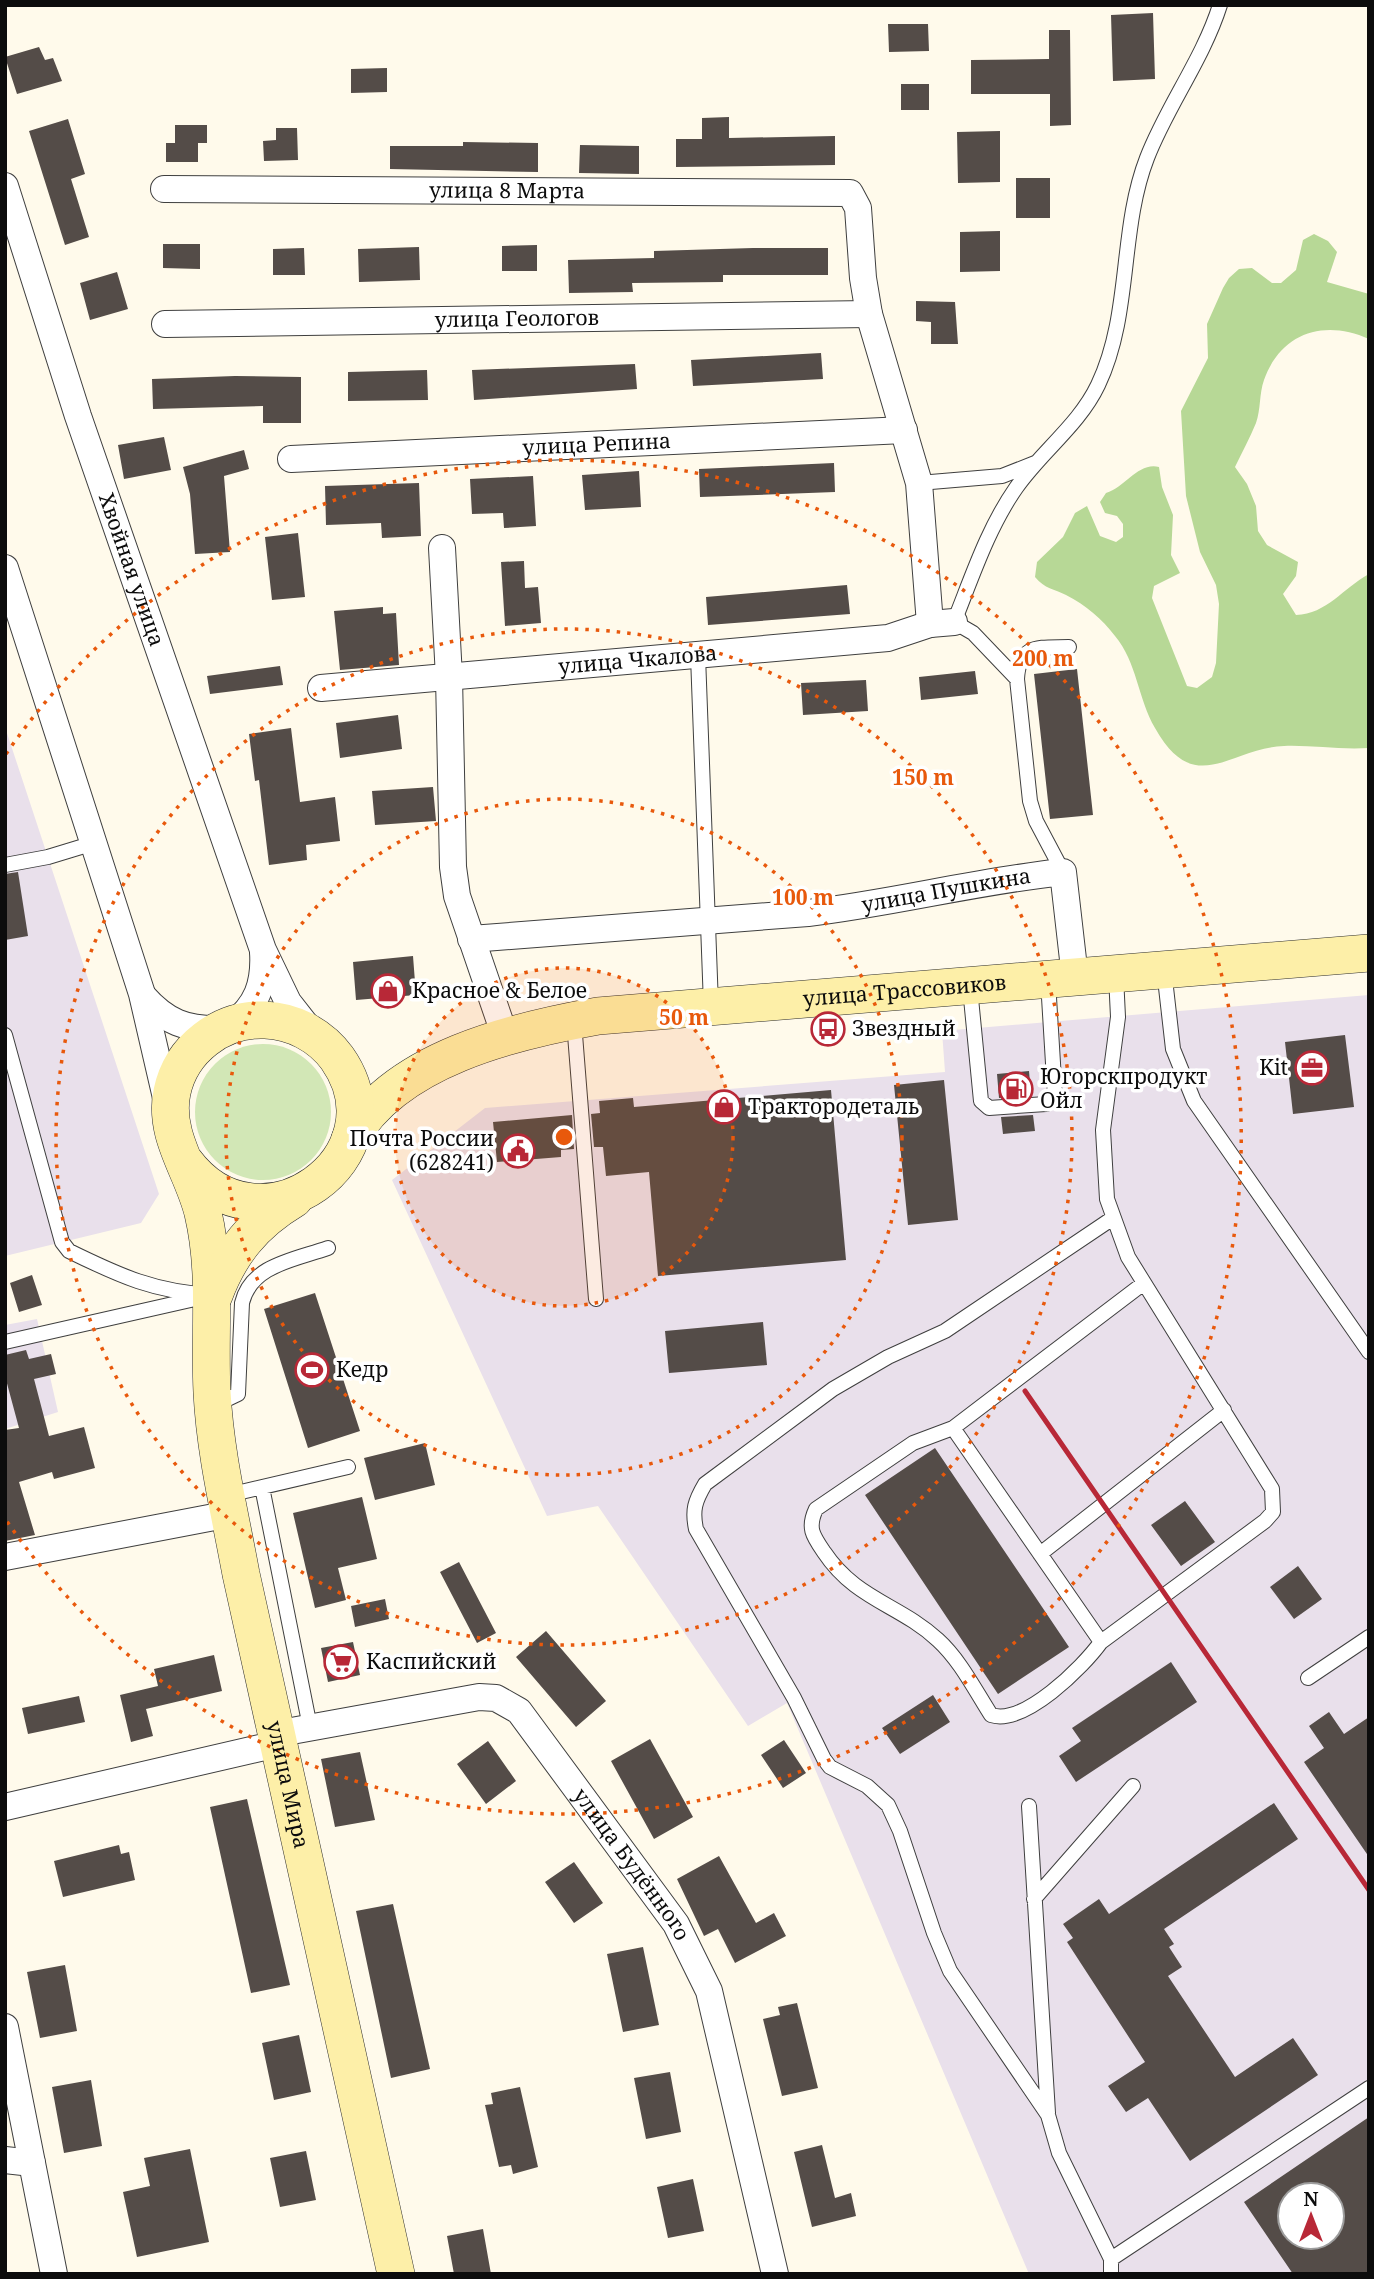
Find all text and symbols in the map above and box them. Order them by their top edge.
street label: улица 8 Марта [429,176,585,204]
street label: улица Геологов [435,303,599,333]
street label: улица Репина [522,426,671,461]
street label: Хвойная улица [93,489,172,650]
street label: улица Чкалова [557,638,718,680]
text: 200 m [1012,644,1074,672]
text: 150 m [892,763,954,791]
street label: улица Пушкина [859,861,1032,918]
text: 100 m [772,883,834,911]
street label: улица Трассовиков [802,968,1007,1012]
shop icon: Красное & Белое [369,972,407,1010]
place label: Красное & Белое [412,976,587,1004]
text: 50 m [659,1003,709,1031]
bus stop icon: Звездный [809,1010,847,1048]
place label: Звездный [852,1014,956,1042]
office icon: Kit [1293,1049,1331,1087]
place label: Kit [1259,1053,1288,1081]
place label: Югорскпродукт Ойл [1040,1062,1208,1114]
fuel station icon: Югорскпродукт Ойл [997,1070,1035,1108]
shop icon: Трактородеталь [705,1088,743,1126]
place label: Трактородеталь [748,1092,919,1120]
place label: Почта России (628241) [350,1124,494,1176]
centre of rings [552,1125,576,1149]
public building icon: Почта России (628241) [499,1132,537,1170]
sports icon: Кедр [293,1351,331,1389]
place label: Кедр [336,1355,388,1383]
supermarket icon: Каспийский [322,1643,360,1681]
place label: Каспийский [366,1647,496,1675]
street label: улица Мира [261,1718,316,1851]
street label: улица Будённого [567,1782,697,1945]
north arrow [1276,2181,1346,2251]
text: N [1304,2186,1319,2212]

